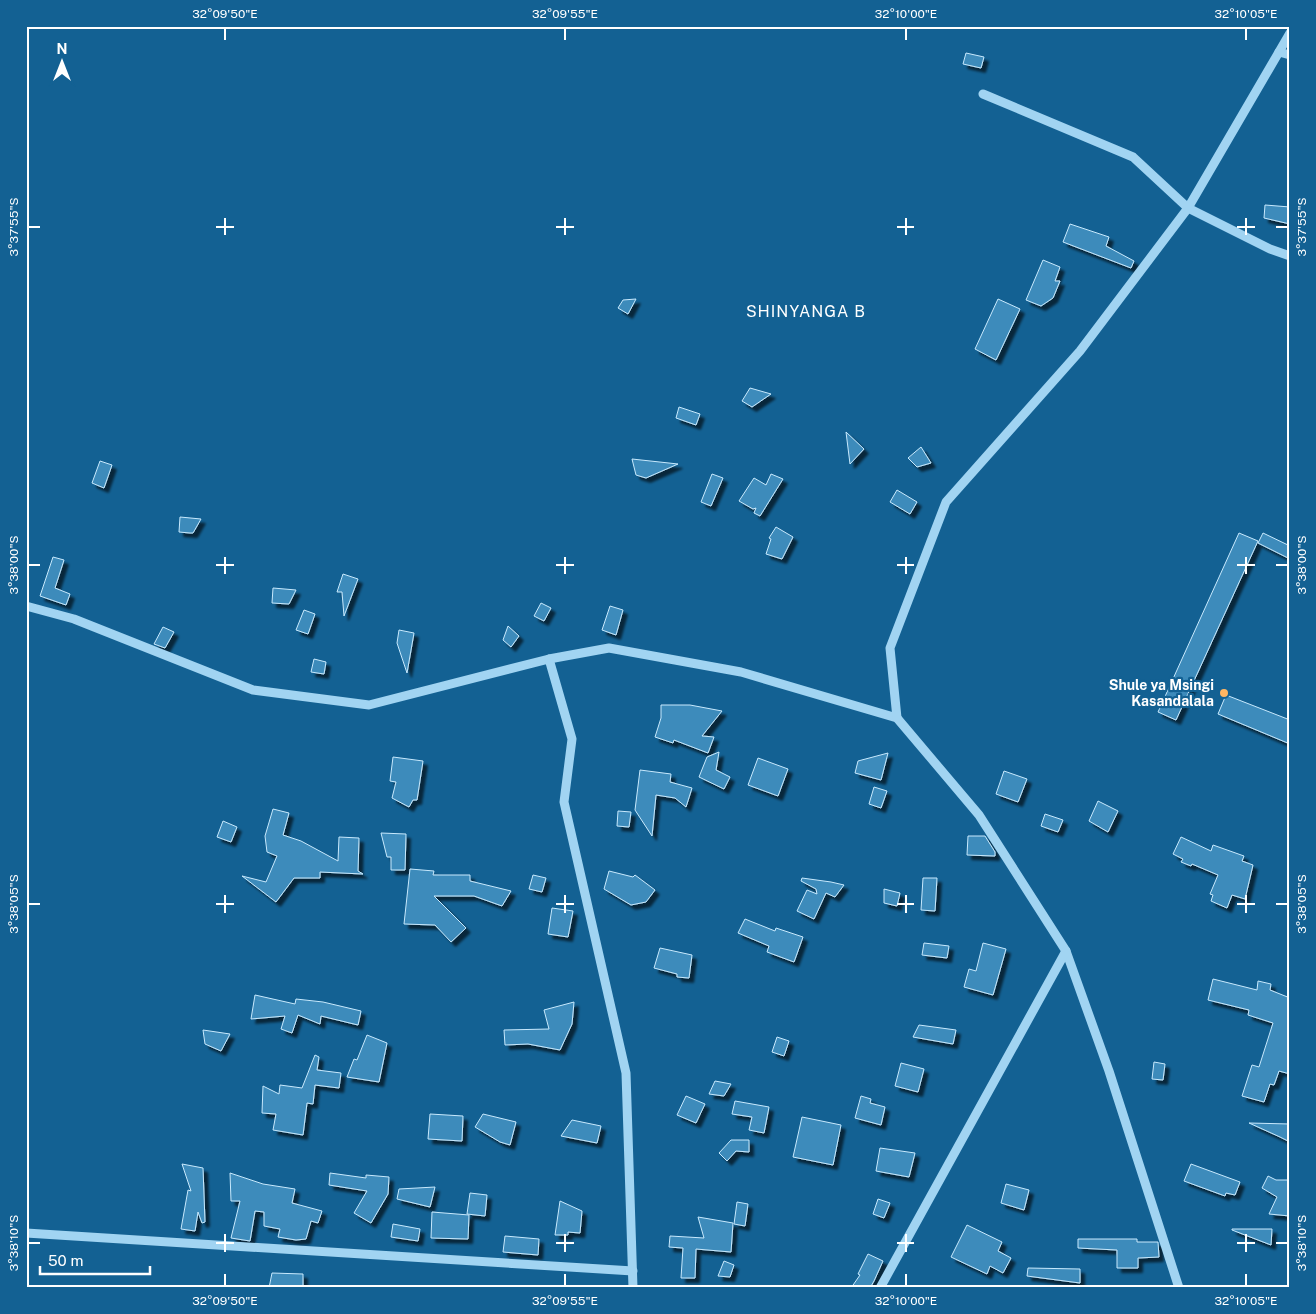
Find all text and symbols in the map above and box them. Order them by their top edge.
text: 32°09'50"E [192,7,258,21]
text: 32°09'55"E [532,7,598,21]
text: 32°10'00"E [875,7,937,21]
text: 32°10'05"E [1214,7,1278,21]
north arrow [38,38,88,88]
text: N [57,41,67,57]
text: 3°37'55"S [7,197,21,257]
text: 3°37'55"S [1295,197,1309,257]
district label: SHINYANGA B [746,302,866,321]
text: 3°38'00"S [7,535,21,595]
text: 3°38'00"S [1295,535,1309,595]
place label: Shule ya Msingi Kasandalala [1109,677,1214,709]
marker: Shule ya Msingi Kasandalala [1218,687,1230,699]
text: 3°38'05"S [7,874,21,934]
text: 3°38'05"S [1295,874,1309,934]
text: 3°38'10"S [7,1215,21,1271]
text: 3°38'10"S [1295,1215,1309,1271]
scale bar [40,1244,150,1276]
text: 50 m [48,1252,83,1269]
text: 32°09'50"E [192,1294,258,1308]
text: 32°09'55"E [532,1294,598,1308]
text: 32°10'00"E [875,1294,937,1308]
text: 32°10'05"E [1214,1294,1278,1308]

